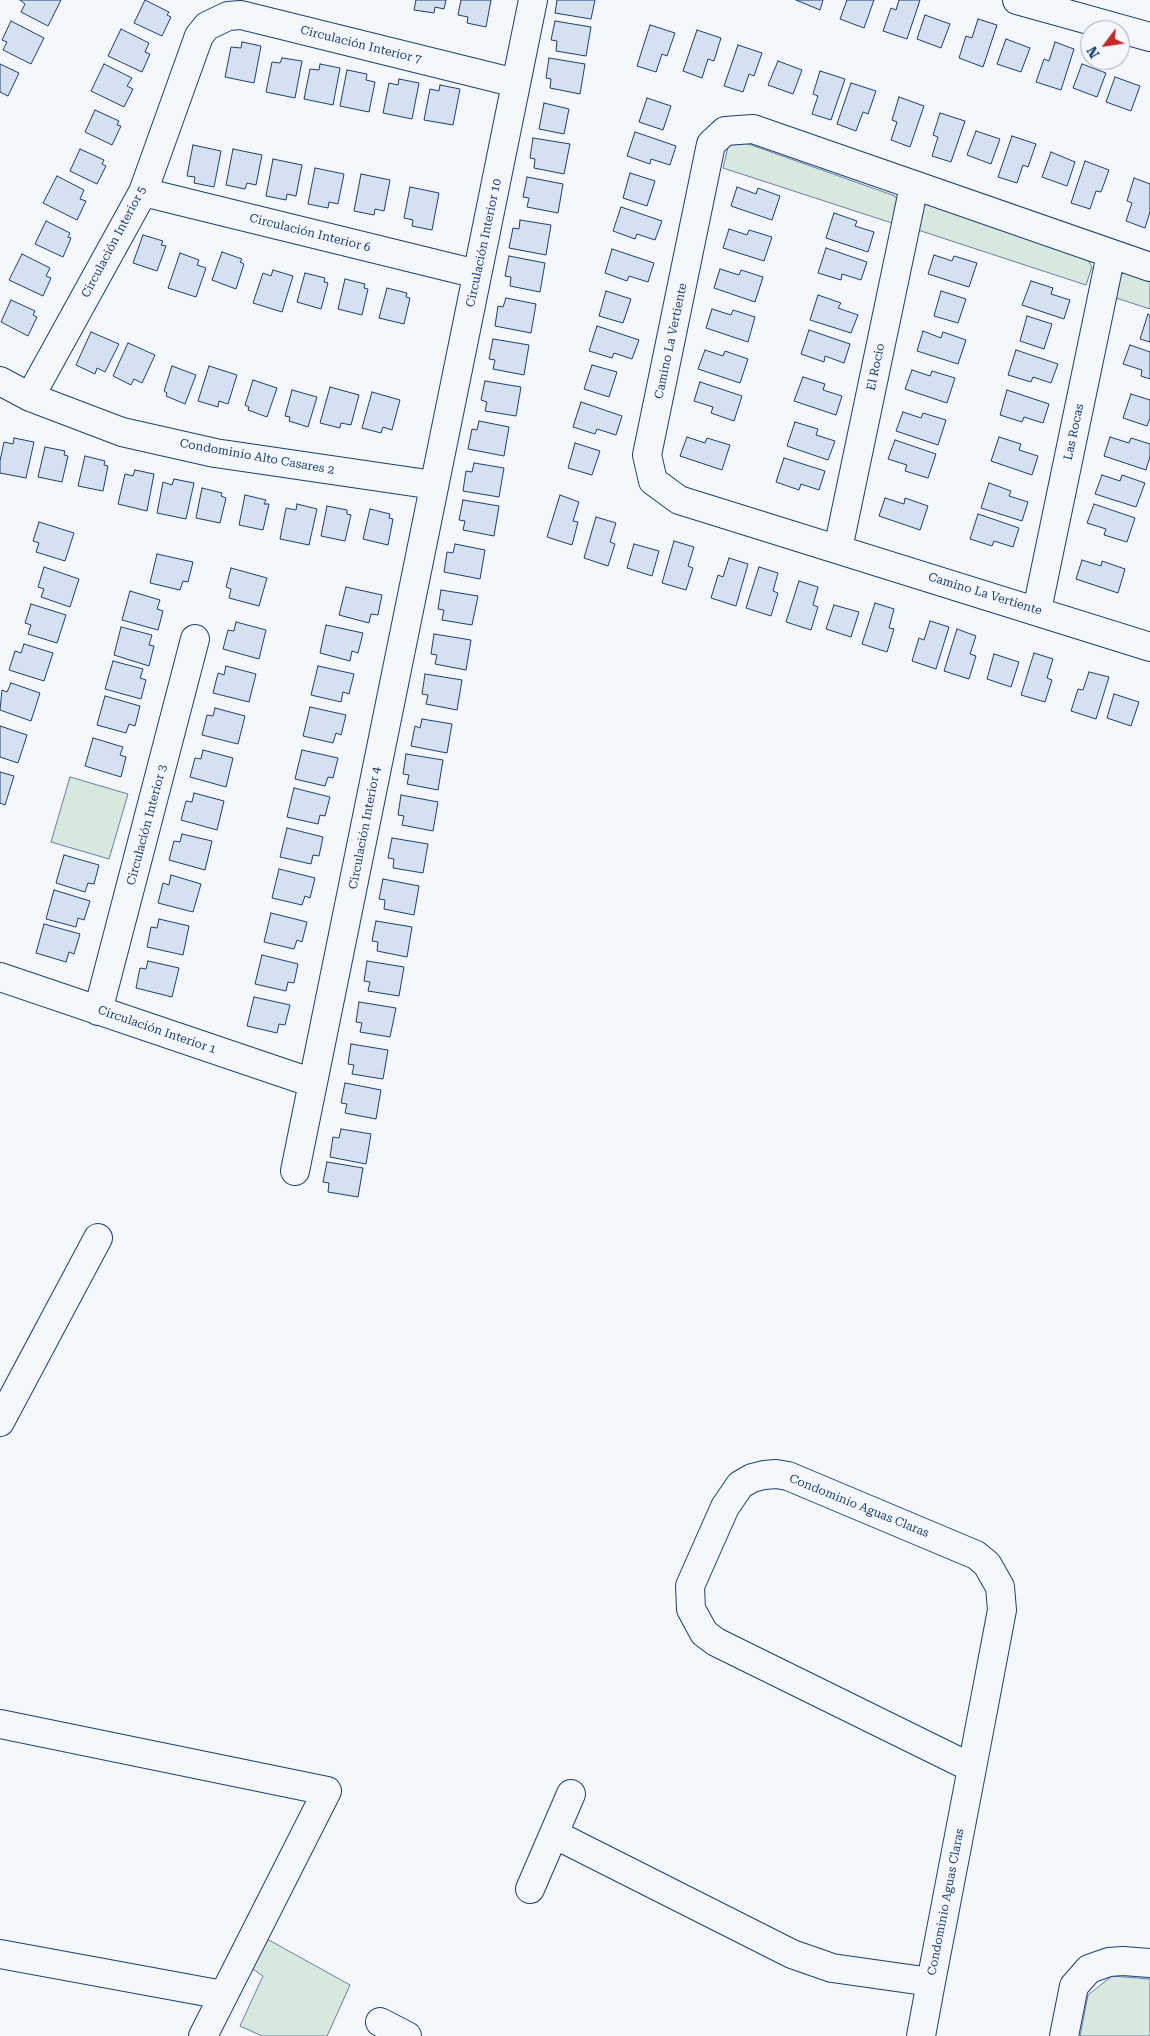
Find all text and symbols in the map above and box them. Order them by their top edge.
north arrow [1080,20,1130,70]
street label: Circulación Interior 7 [299,23,423,67]
text: N [1083,43,1103,61]
street label: Circulación Interior 10 [463,177,505,309]
street label: Circulación Interior 5 [78,184,150,300]
street label: Circulación Interior 6 [248,211,372,255]
street label: Camino La Vertiente [652,282,690,400]
street label: El Rocio [864,342,888,392]
street label: Las Rocas [1061,403,1087,461]
street label: Condominio Alto Casares 2 [179,436,335,478]
street label: Camino La Vertiente [926,570,1044,618]
street label: Circulación Interior 3 [124,763,170,887]
street label: Circulación Interior 4 [346,766,384,890]
street label: Circulación Interior 1 [96,1003,218,1057]
street label: Condominio Aguas Claras [787,1471,931,1541]
street label: Condominio Aguas Claras [925,1827,967,1977]

